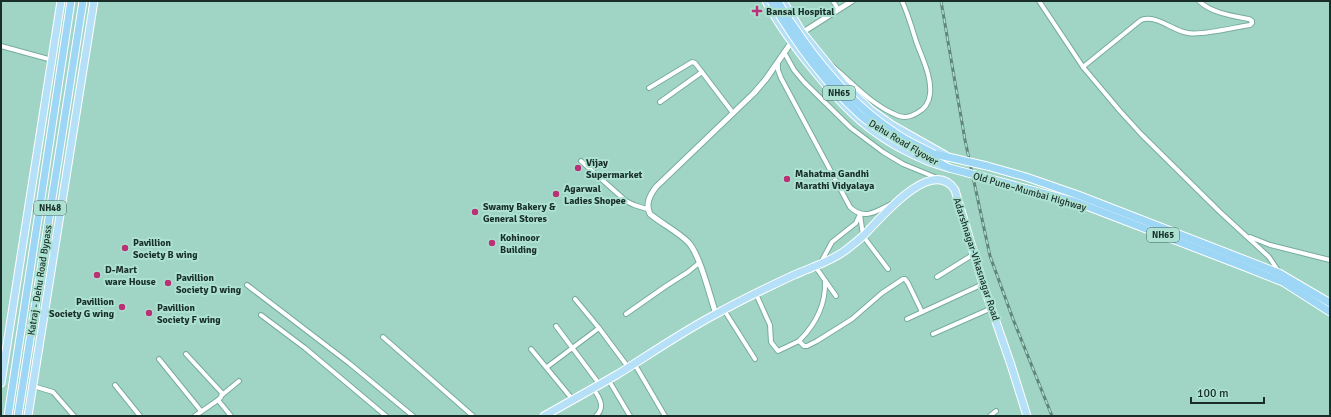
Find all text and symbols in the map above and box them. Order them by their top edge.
marker: Bansal Hospital [751,5,763,17]
place label: Bansal Hospital [766,6,834,18]
road number: NH65 [823,86,855,100]
street label: Dehu Road Flyover [867,117,941,169]
place label: Vijay Supermarket [586,157,643,181]
marker: Vijay Supermarket [573,163,583,173]
place label: Mahatma Gandhi Marathi Vidyalaya [795,168,874,192]
street label: Old Pune–Mumbai Highway [972,170,1088,214]
marker: Mahatma Gandhi Marathi Vidyalaya [782,174,792,184]
place label: Agarwal Ladies Shopee [564,183,626,207]
marker: Agarwal Ladies Shopee [551,189,561,199]
street label: Adarshnagar-Vikasnagar Road [950,196,1002,322]
road number: NH48 [34,201,66,215]
place label: Swamy Bakery & General Stores [483,201,556,225]
marker: Swamy Bakery & General Stores [470,207,480,217]
street label: Katraj - Dehu Road Bypass [25,223,55,336]
road number: NH65 [1147,228,1179,242]
place label: Kohinoor Building [500,232,540,256]
place label: Pavillion Society B wing [133,237,198,261]
marker: Kohinoor Building [487,238,497,248]
marker: Pavillion Society B wing [120,243,130,253]
place label: D-Mart ware House [105,264,156,288]
marker: D-Mart ware House [92,270,102,280]
place label: Pavillion Society D wing [176,272,242,296]
marker: Pavillion Society D wing [163,278,173,288]
place label: Pavillion Society G wing [49,296,115,320]
marker: Pavillion Society G wing [117,302,127,312]
place label: Pavillion Society F wing [157,302,221,326]
marker: Pavillion Society F wing [144,308,154,318]
scale bar [1191,379,1264,405]
text: 100 m [1197,386,1229,401]

